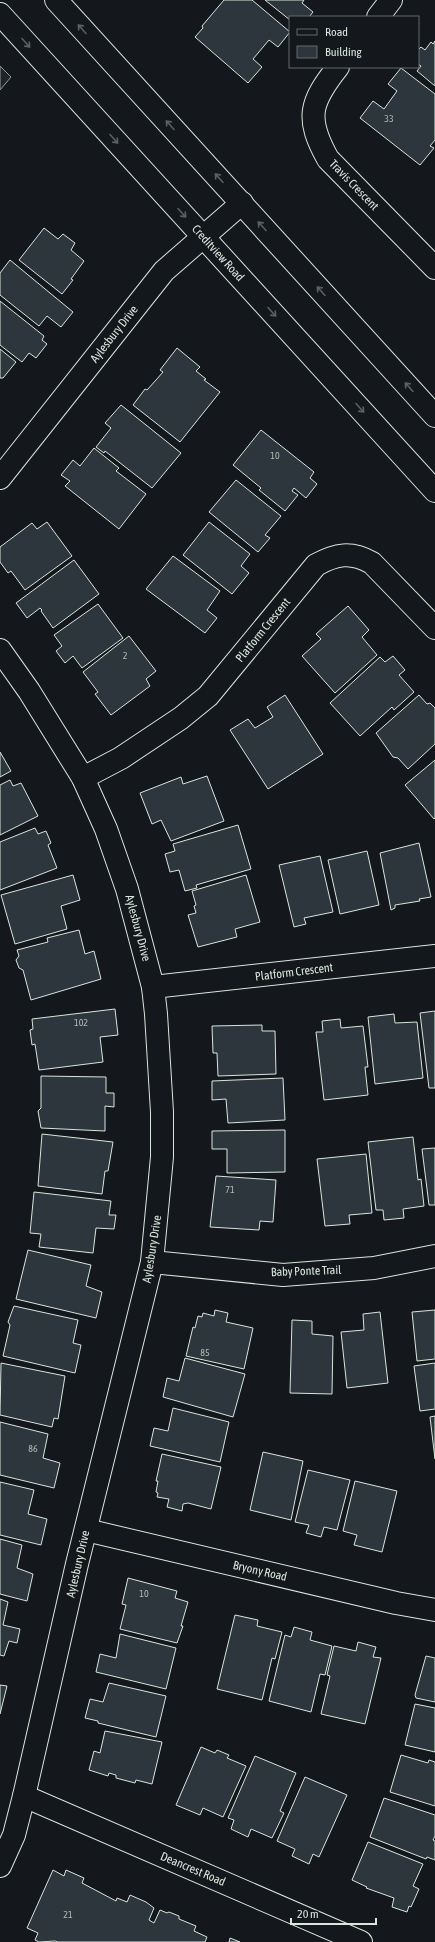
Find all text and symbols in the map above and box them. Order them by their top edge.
legend [289,16,419,68]
one-way arrow [77,24,87,34]
text: Road [325,25,348,39]
one-way arrow [22,38,31,48]
text: Building [325,45,363,59]
house number: 33 [384,113,394,124]
one-way arrow [165,120,175,130]
one-way arrow [109,134,119,144]
street label: Travis Crescent [326,157,382,214]
one-way arrow [215,174,224,184]
one-way arrow [177,208,186,218]
one-way arrow [258,221,267,232]
street label: Creditview Road [189,222,247,284]
one-way arrow [316,286,326,296]
street label: Aylesbury Drive [87,303,141,365]
one-way arrow [268,307,277,317]
one-way arrow [404,382,413,392]
one-way arrow [355,403,364,414]
house number: 10 [270,450,280,461]
street label: Platform Crescent [233,595,294,665]
house number: 2 [123,650,128,661]
street label: Aylesbury Drive [122,893,154,963]
street label: Platform Crescent [254,960,334,984]
house number: 102 [74,1017,88,1028]
house number: 71 [225,1184,235,1195]
street label: Aylesbury Drive [140,1214,164,1284]
street label: Baby Ponte Trail [271,1263,342,1279]
house number: 85 [200,1347,210,1358]
house number: 86 [28,1443,38,1454]
street label: Aylesbury Drive [63,1529,93,1599]
street label: Bryony Road [232,1558,288,1584]
house number: 10 [139,1588,149,1599]
street label: Deancrest Road [158,1849,228,1889]
scale bar [291,1900,376,1926]
text: 20 m [297,1907,319,1921]
house number: 21 [63,1909,73,1920]

